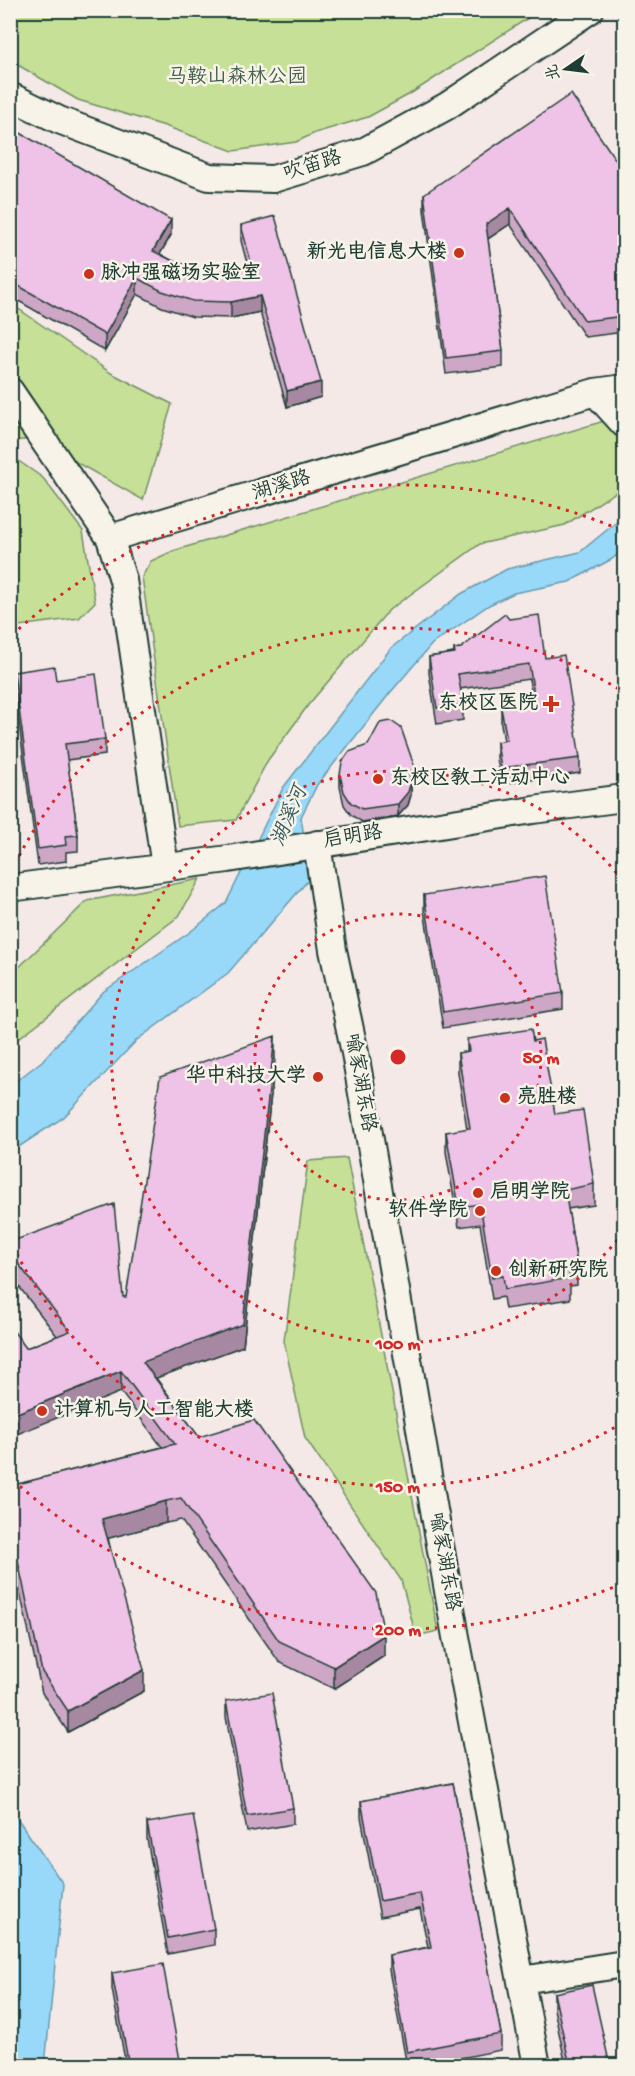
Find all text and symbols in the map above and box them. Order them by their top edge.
north arrow [536,39,596,99]
text: 北 [543,62,566,82]
park label: 马鞍山森林公园 [167,65,307,90]
street label: 吹笛路 [280,145,346,187]
place label: 新光电信息大楼 [307,240,447,265]
marker: 新光电信息大楼 [452,246,466,260]
place label: 脉冲强磁场实验室 [101,261,261,286]
marker: 脉冲强磁场实验室 [82,267,96,281]
street label: 湖溪路 [249,465,315,507]
place label: 东校区医院 [438,691,538,716]
marker: 东校区医院 [542,695,560,713]
place label: 东校区教工活动中心 [390,766,570,791]
marker: 东校区教工活动中心 [371,772,385,786]
water label: 湖溪河 [266,780,316,851]
street label: 启明路 [321,820,385,854]
street label: 喻家湖东路 [339,1031,381,1135]
centre of rings [388,1047,408,1067]
text: 50 m [523,1049,560,1070]
place label: 华中科技大学 [186,1064,306,1089]
marker: 华中科技大学 [311,1070,325,1084]
place label: 亮胜楼 [517,1085,577,1110]
marker: 亮胜楼 [498,1091,512,1105]
place label: 启明学院 [490,1180,570,1205]
marker: 启明学院 [471,1186,485,1200]
place label: 软件学院 [388,1198,468,1223]
marker: 软件学院 [473,1204,487,1218]
place label: 创新研究院 [508,1258,608,1283]
marker: 创新研究院 [489,1264,503,1278]
text: 100 m [375,1335,421,1356]
place label: 计算机与人工智能大楼 [54,1398,254,1423]
marker: 计算机与人工智能大楼 [35,1404,49,1418]
text: 150 m [375,1478,420,1499]
street label: 喻家湖东路 [423,1510,465,1614]
text: 200 m [375,1621,421,1642]

